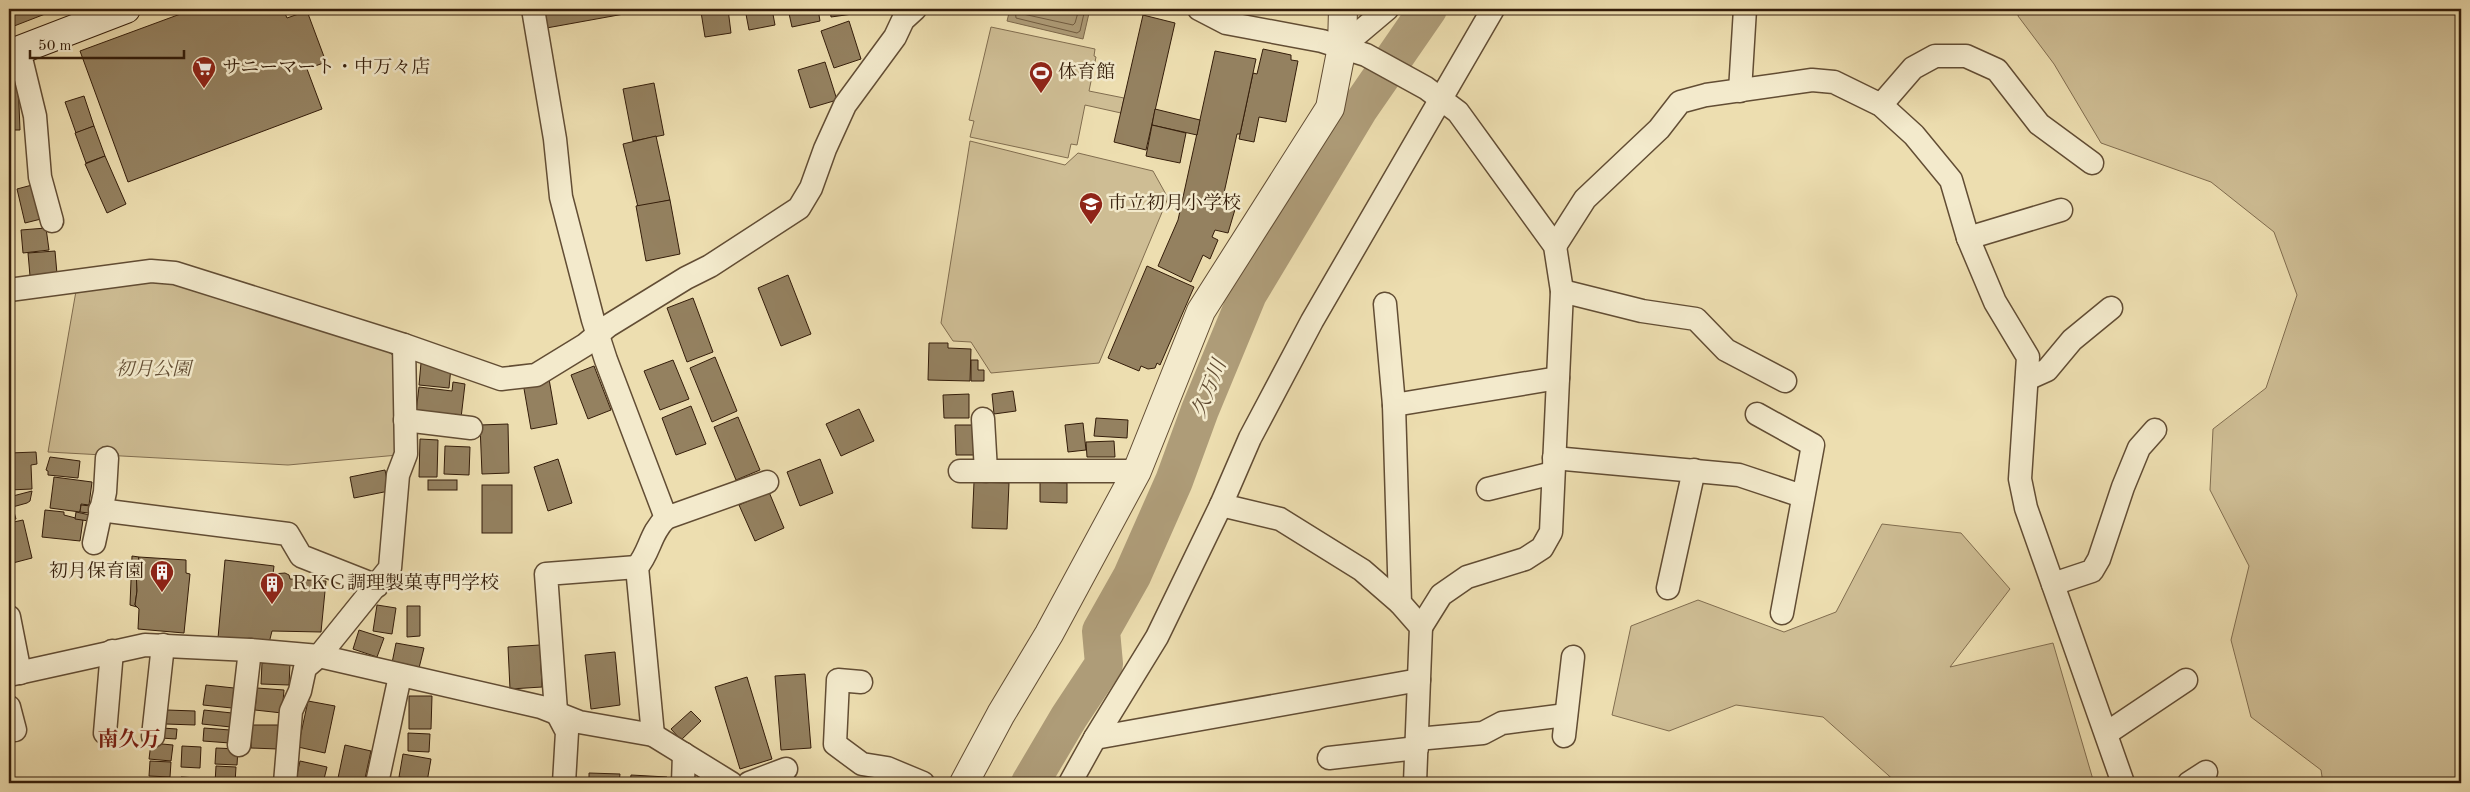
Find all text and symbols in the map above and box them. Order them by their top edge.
scale bar [30,28,184,60]
text: 50 m [38,39,72,54]
supermarket icon: サニーマート・中万々店 [191,55,217,89]
place label: サニーマート・中万々店 [222,57,430,78]
sports icon: 体育館 [1028,60,1054,94]
place label: 体育館 [1058,62,1115,83]
school or university icon: 市立初月小学校 [1078,191,1104,225]
place label: 市立初月小学校 [1108,193,1241,214]
water label: 久万川 [1188,355,1231,421]
park label: 初月公園 [115,359,194,380]
building icon: 初月保育園 [149,559,175,593]
place label: 初月保育園 [49,561,144,582]
building icon: ＲＫＣ調理製菓専門学校 [259,571,285,605]
place label: ＲＫＣ調理製菓専門学校 [290,573,499,594]
district label: 南久万 [98,728,161,751]

